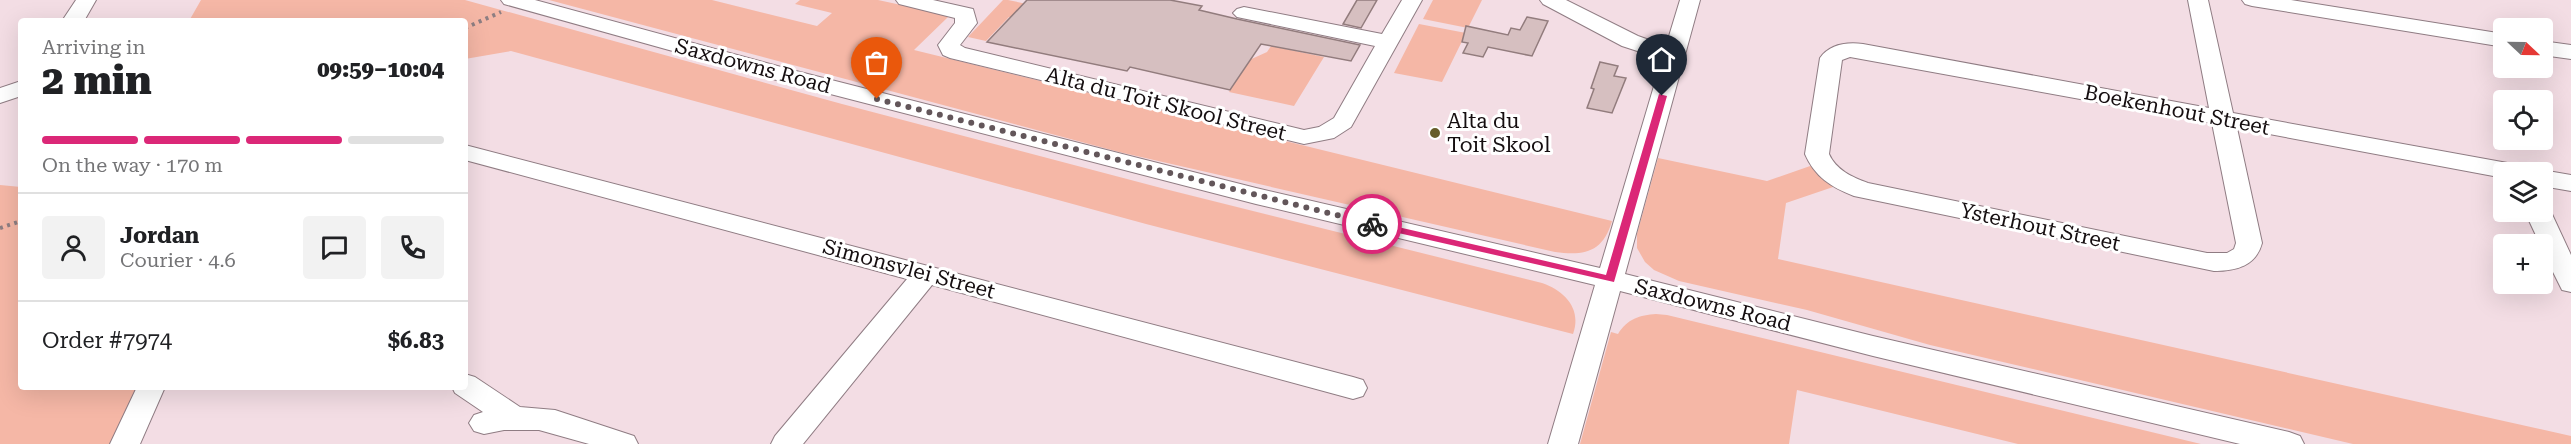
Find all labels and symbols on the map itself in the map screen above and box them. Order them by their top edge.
north arrow [2493,18,2553,78]
street label: Saxdowns Road [672,34,834,98]
pin [1636,34,1687,96]
pin [851,37,902,99]
street label: Alta du Toit Skool Street [1043,63,1289,146]
street label: Boekenhout Street [2082,80,2272,140]
place label: Alta du Toit Skool [1447,109,1551,157]
marker: Alta du Toit Skool [1428,126,1442,140]
courier [1342,194,1402,254]
street label: Ysterhout Street [1958,198,2123,256]
street label: Simonsvlei Street [820,234,998,304]
street label: Saxdowns Road [1632,274,1794,336]

